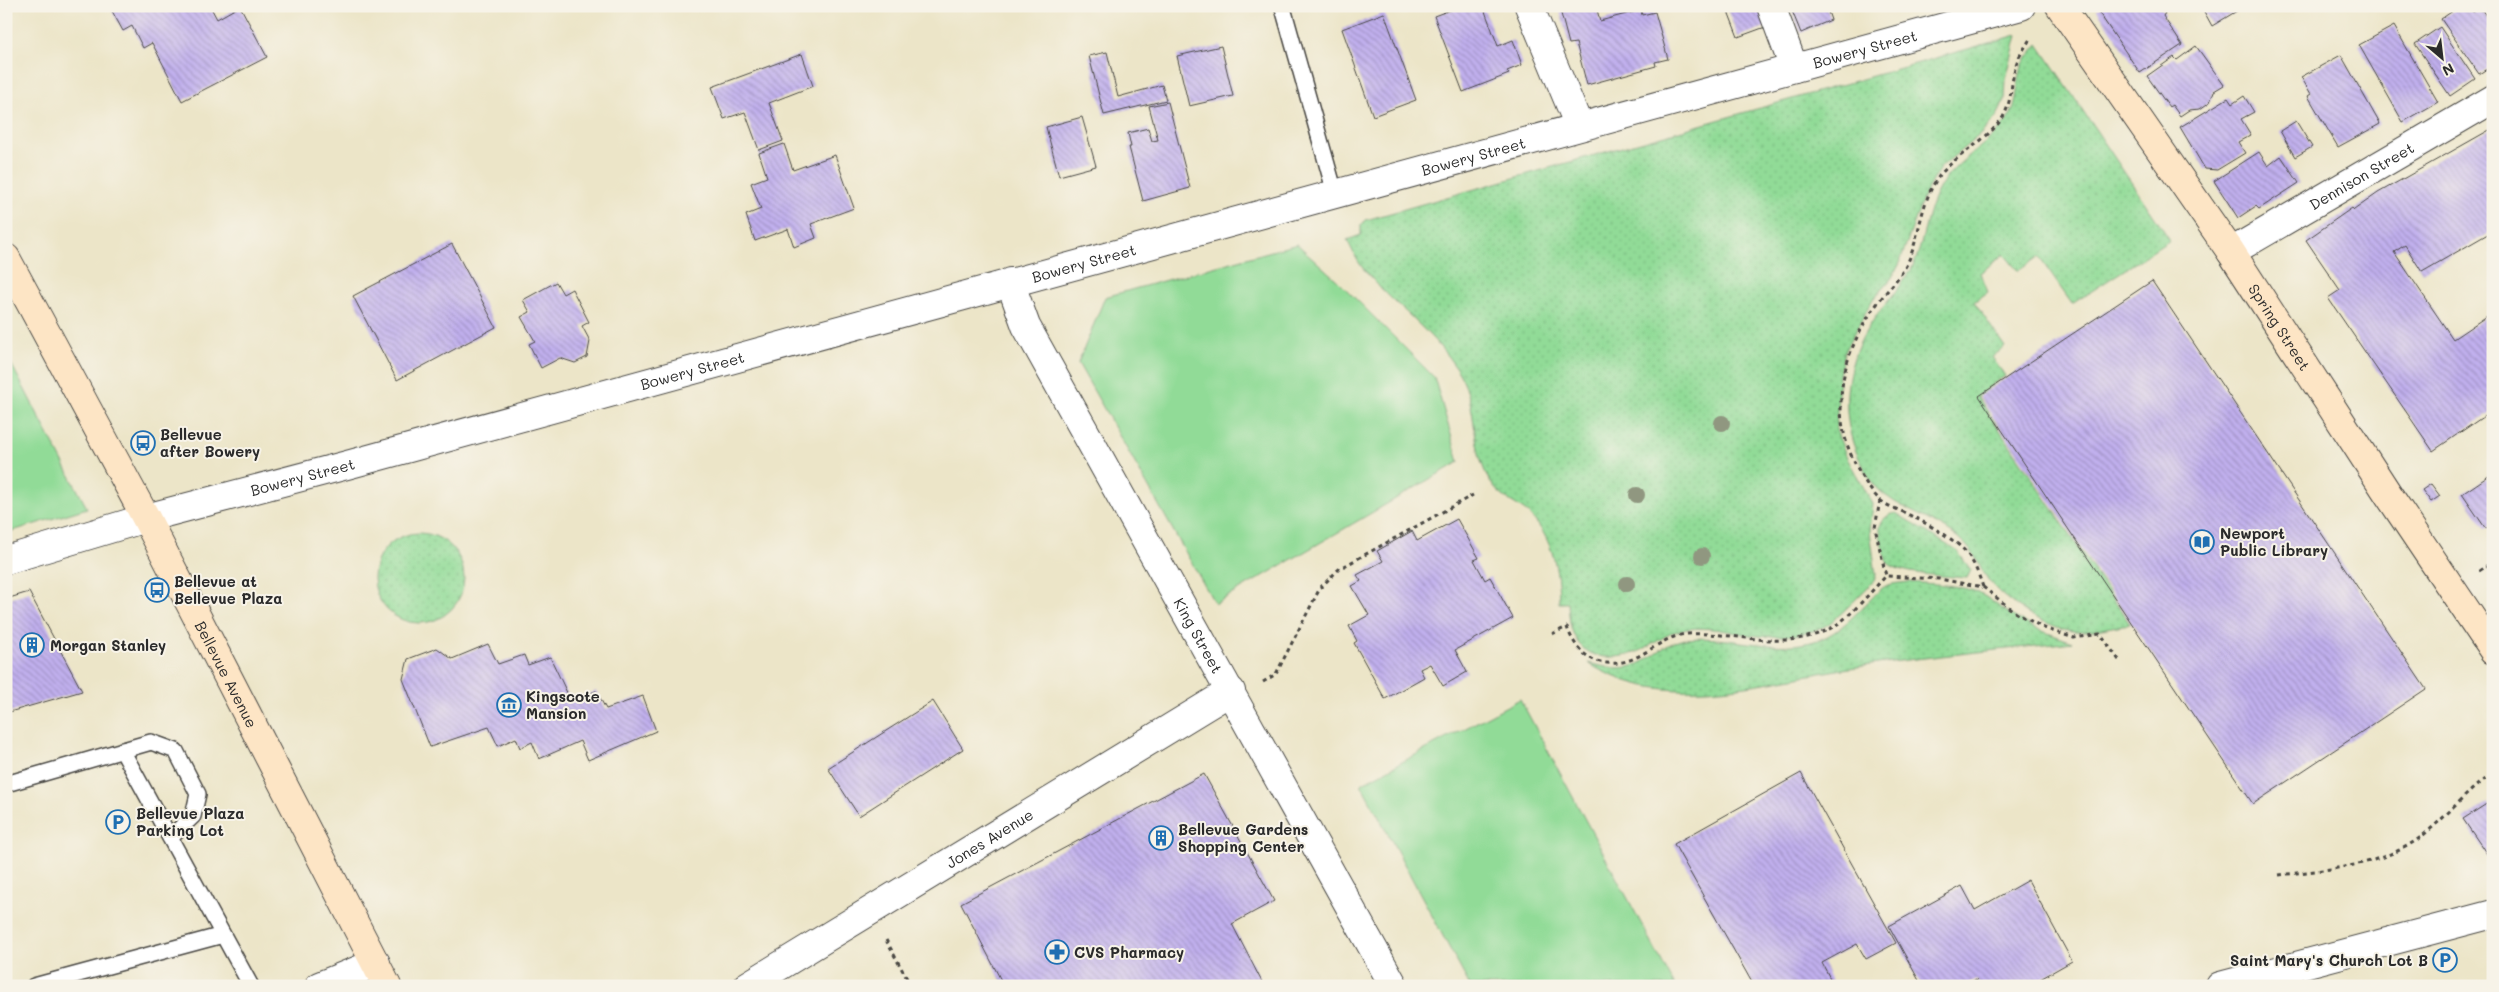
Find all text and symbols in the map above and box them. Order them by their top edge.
street label: Bowery Street [1811,25,1919,73]
north arrow [2416,32,2466,82]
text: N [2439,59,2457,81]
street label: Bowery Street [1419,132,1528,180]
street label: Dennison Street [2305,137,2417,214]
street label: Bowery Street [1029,239,1138,287]
street label: Spring Street [2244,280,2315,374]
street label: Bowery Street [638,347,747,394]
place label: Bellevue after Bowery [160,424,260,461]
bus stop icon: Bellevue after Bowery [130,430,156,456]
street label: Bowery Street [248,453,357,500]
place label: Newport Public Library [2220,523,2328,560]
library icon: Newport Public Library [2189,529,2215,555]
place label: Bellevue at Bellevue Plaza [174,571,282,608]
bus stop icon: Bellevue at Bellevue Plaza [144,577,170,603]
street label: King Street [1169,594,1228,677]
street label: Bellevue Avenue [191,617,262,731]
building icon: Morgan Stanley [19,632,45,658]
place label: Morgan Stanley [50,635,166,655]
place label: Kingscote Mansion [526,686,600,723]
museum icon: Kingscote Mansion [496,692,522,718]
place label: Bellevue Plaza Parking Lot [136,803,244,840]
street label: Jones Avenue [942,804,1037,872]
parking icon: Bellevue Plaza Parking Lot [105,809,131,835]
place label: Bellevue Gardens Shopping Center [1178,819,1308,856]
building icon: Bellevue Gardens Shopping Center [1148,825,1174,851]
pharmacy icon: CVS Pharmacy [1044,939,1070,965]
place label: CVS Pharmacy [1074,942,1184,962]
parking icon: Saint Mary's Church Lot B [2432,947,2458,973]
place label: Saint Mary's Church Lot B [2230,950,2428,970]

